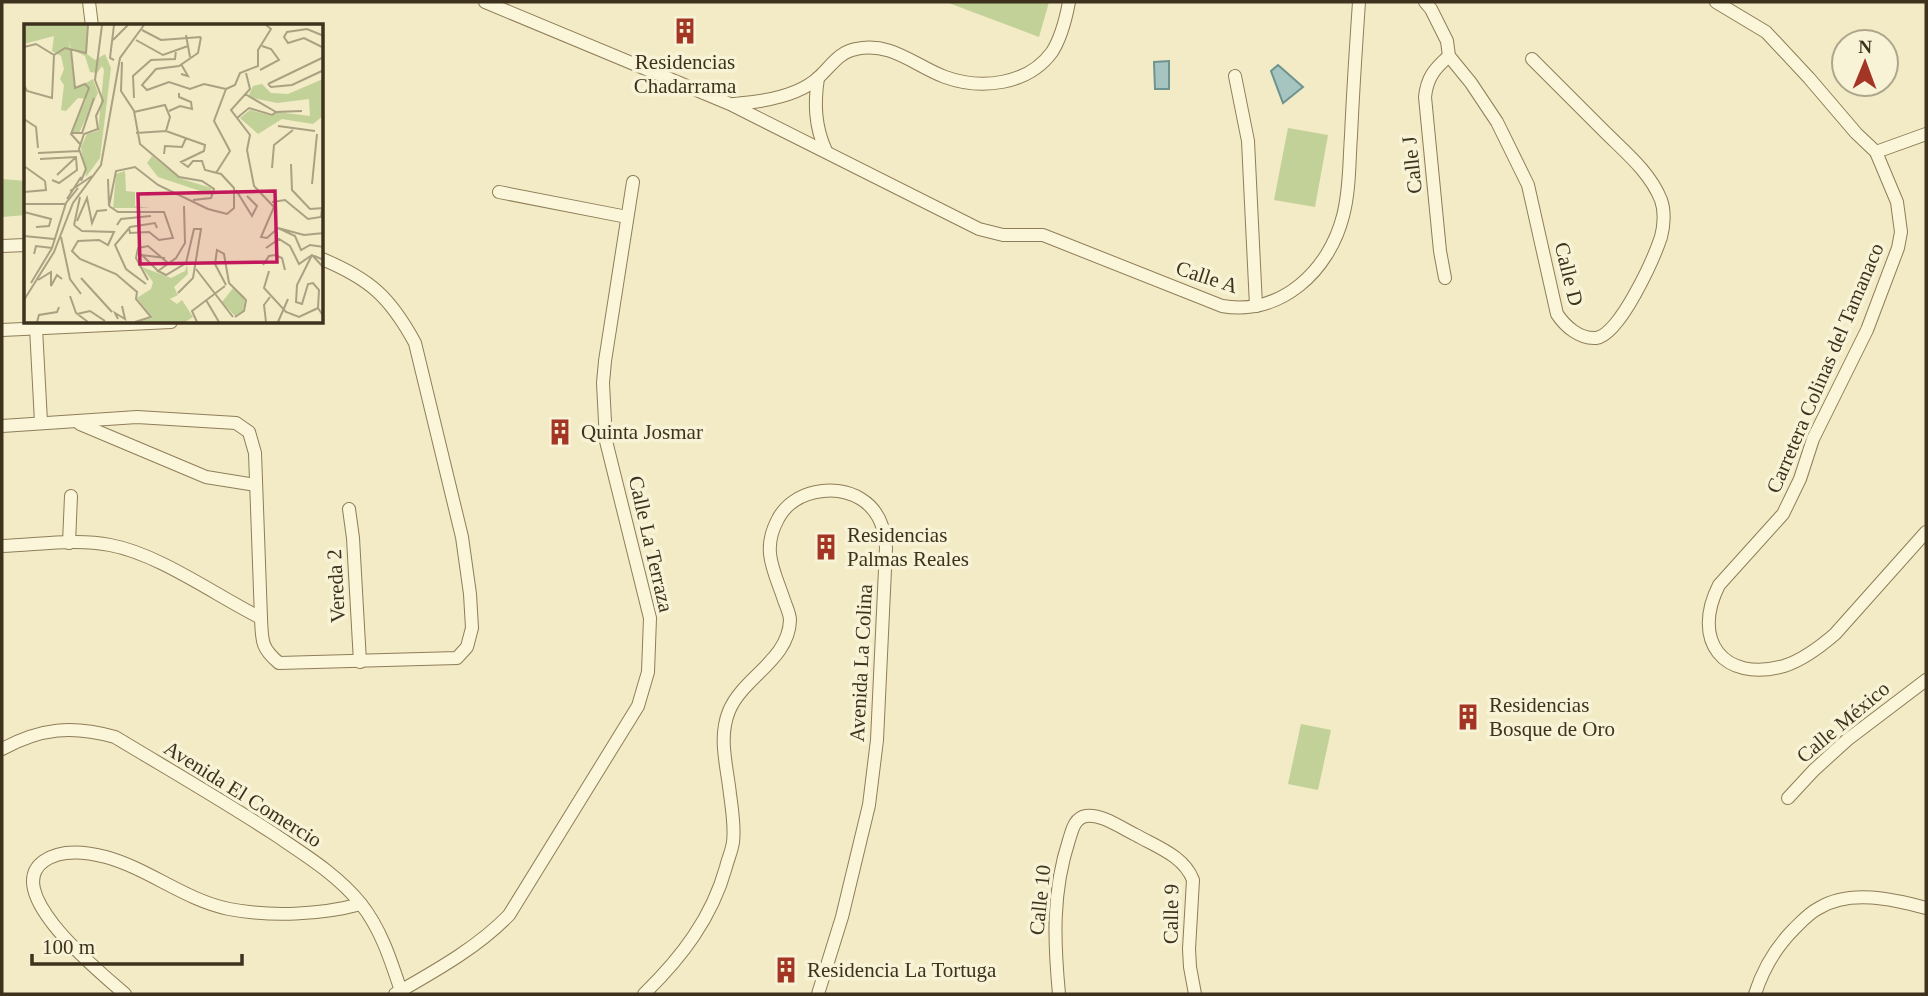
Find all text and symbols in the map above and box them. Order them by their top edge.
building icon: Residencias Chadarrama [670,16,700,46]
inset map [24,24,324,324]
north arrow [1830,28,1900,98]
text: N [1858,36,1873,57]
place label: Residencias Chadarrama [634,50,737,98]
street label: Calle J [1397,135,1427,195]
street label: Carretera Colinas del Tamanaco [1761,239,1889,497]
street label: Calle D [1550,240,1588,308]
street label: Calle A [1173,256,1242,298]
building icon: Quinta Josmar [545,417,575,447]
place label: Quinta Josmar [581,420,703,444]
street label: Calle La Terraza [624,473,679,615]
place label: Residencias Palmas Reales [847,523,969,571]
building icon: Residencias Palmas Reales [811,532,841,562]
street label: Vereda 2 [322,548,350,624]
street label: Avenida La Colina [845,583,877,743]
street label: Calle México [1792,676,1894,768]
place label: Residencias Bosque de Oro [1489,693,1615,741]
building icon: Residencias Bosque de Oro [1453,702,1483,732]
street label: Avenida El Comercio [160,736,326,852]
street label: Calle 10 [1024,864,1056,936]
street label: Calle 9 [1158,884,1184,944]
scale bar [32,922,242,966]
text: 100 m [42,935,95,959]
building icon: Residencia La Tortuga [771,955,801,985]
place label: Residencia La Tortuga [807,958,997,982]

